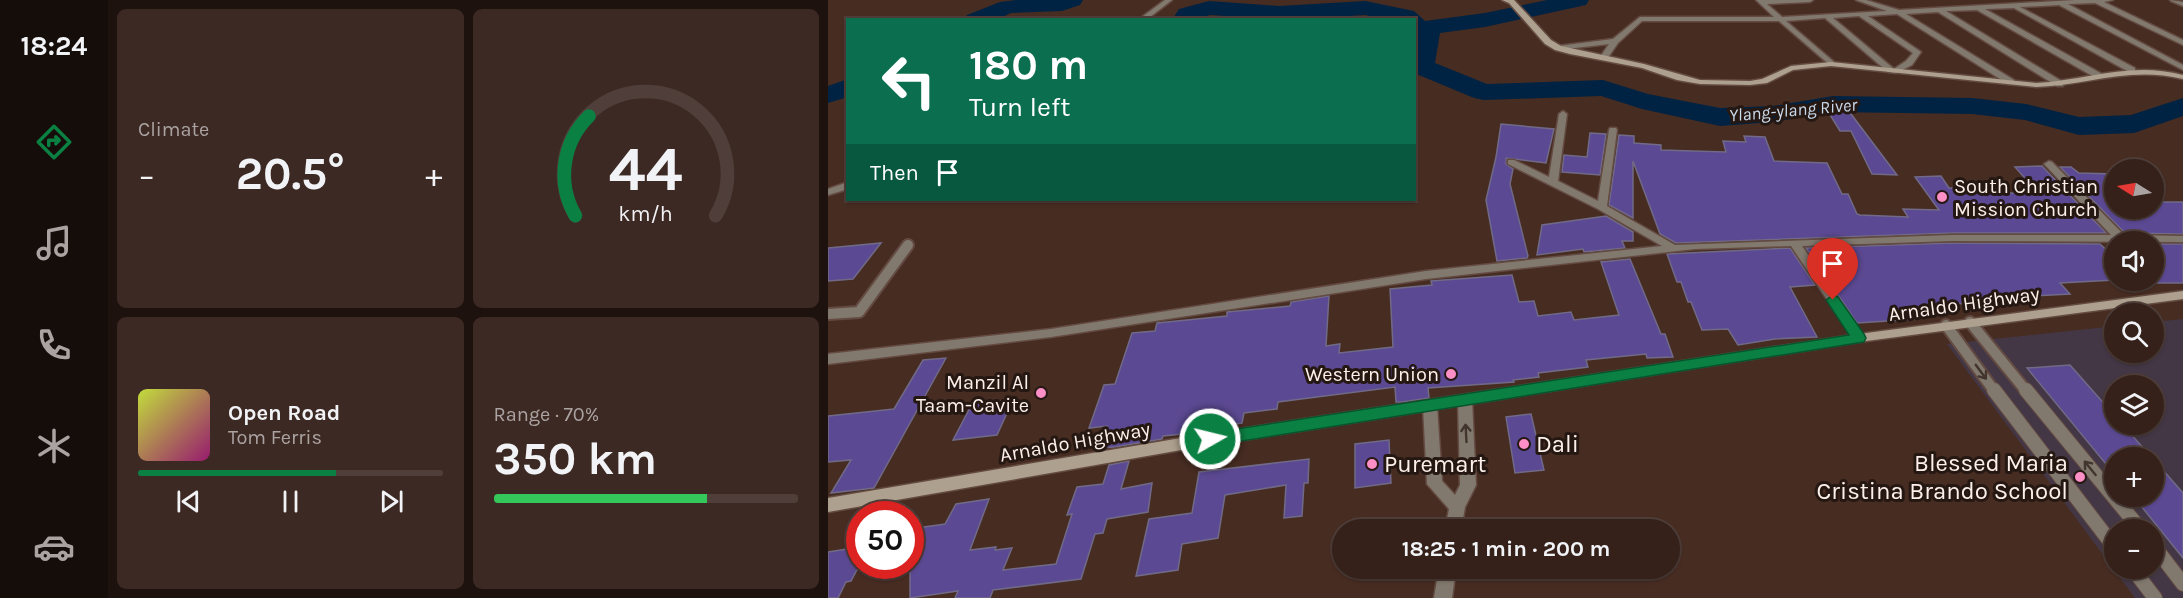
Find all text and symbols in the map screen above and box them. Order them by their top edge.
text: 18:24 [21,30,87,62]
text: 180 m [969,40,1088,90]
icon: left [870,42,948,120]
text: Turn left [969,91,1070,123]
water label: Ylang-ylang River [1728,93,1859,127]
text: Climate [138,118,209,141]
icon: directions [33,121,75,163]
text: 44 [609,133,683,206]
text: 20.5° [236,148,345,200]
text: − [138,156,155,194]
text: + [425,156,442,194]
icon: arrive [931,156,964,189]
north arrow [2104,159,2164,219]
map controls [2104,159,2164,579]
text: Then [870,160,919,186]
place label: South Christian Mission Church [1954,175,2098,221]
marker: South Christian Mission Church [1935,190,1949,204]
text: km/h [619,201,673,226]
icon: music [33,222,75,264]
button: sound [2104,231,2164,291]
pin [1807,238,1858,300]
icon: arrive [1816,247,1849,280]
street label: Arnaldo Highway [1887,282,2041,326]
button: search [2104,303,2164,363]
icon: phone [33,324,75,366]
place label: Western Union [1305,363,1439,386]
one-way arrow [1975,363,1987,379]
marker: Western Union [1444,367,1458,381]
place label: Manzil Al Taam-Cavite [916,371,1029,417]
button: layers [2104,375,2164,435]
marker: Manzil Al Taam-Cavite [1034,386,1048,400]
text: Open Road [228,400,340,426]
text: Range · 70% [494,403,599,426]
position arrow [1178,407,1242,471]
street label: Arnaldo Highway [998,417,1152,467]
one-way arrow [1460,424,1472,444]
icon: climate [33,425,75,467]
text: Tom Ferris [228,426,322,449]
place label: Dali [1536,430,1579,458]
text: 350 km [494,433,657,485]
marker: Dali [1517,437,1531,451]
button: + [2104,447,2164,507]
place label: Blessed Maria Cristina Brando School [1817,449,2068,505]
place label: Puremart [1384,450,1486,478]
marker: Puremart [1365,457,1379,471]
one-way arrow [2084,460,2097,476]
marker: Blessed Maria Cristina Brando School [2073,470,2087,484]
icon: previous [172,485,205,518]
icon: pause [274,485,307,518]
icon: next [375,485,408,518]
speed limit sign: 50 [846,501,924,579]
button: − [2104,519,2164,579]
icon: car [33,526,75,568]
text: 18:25 · 1 min · 200 m [1402,536,1610,562]

